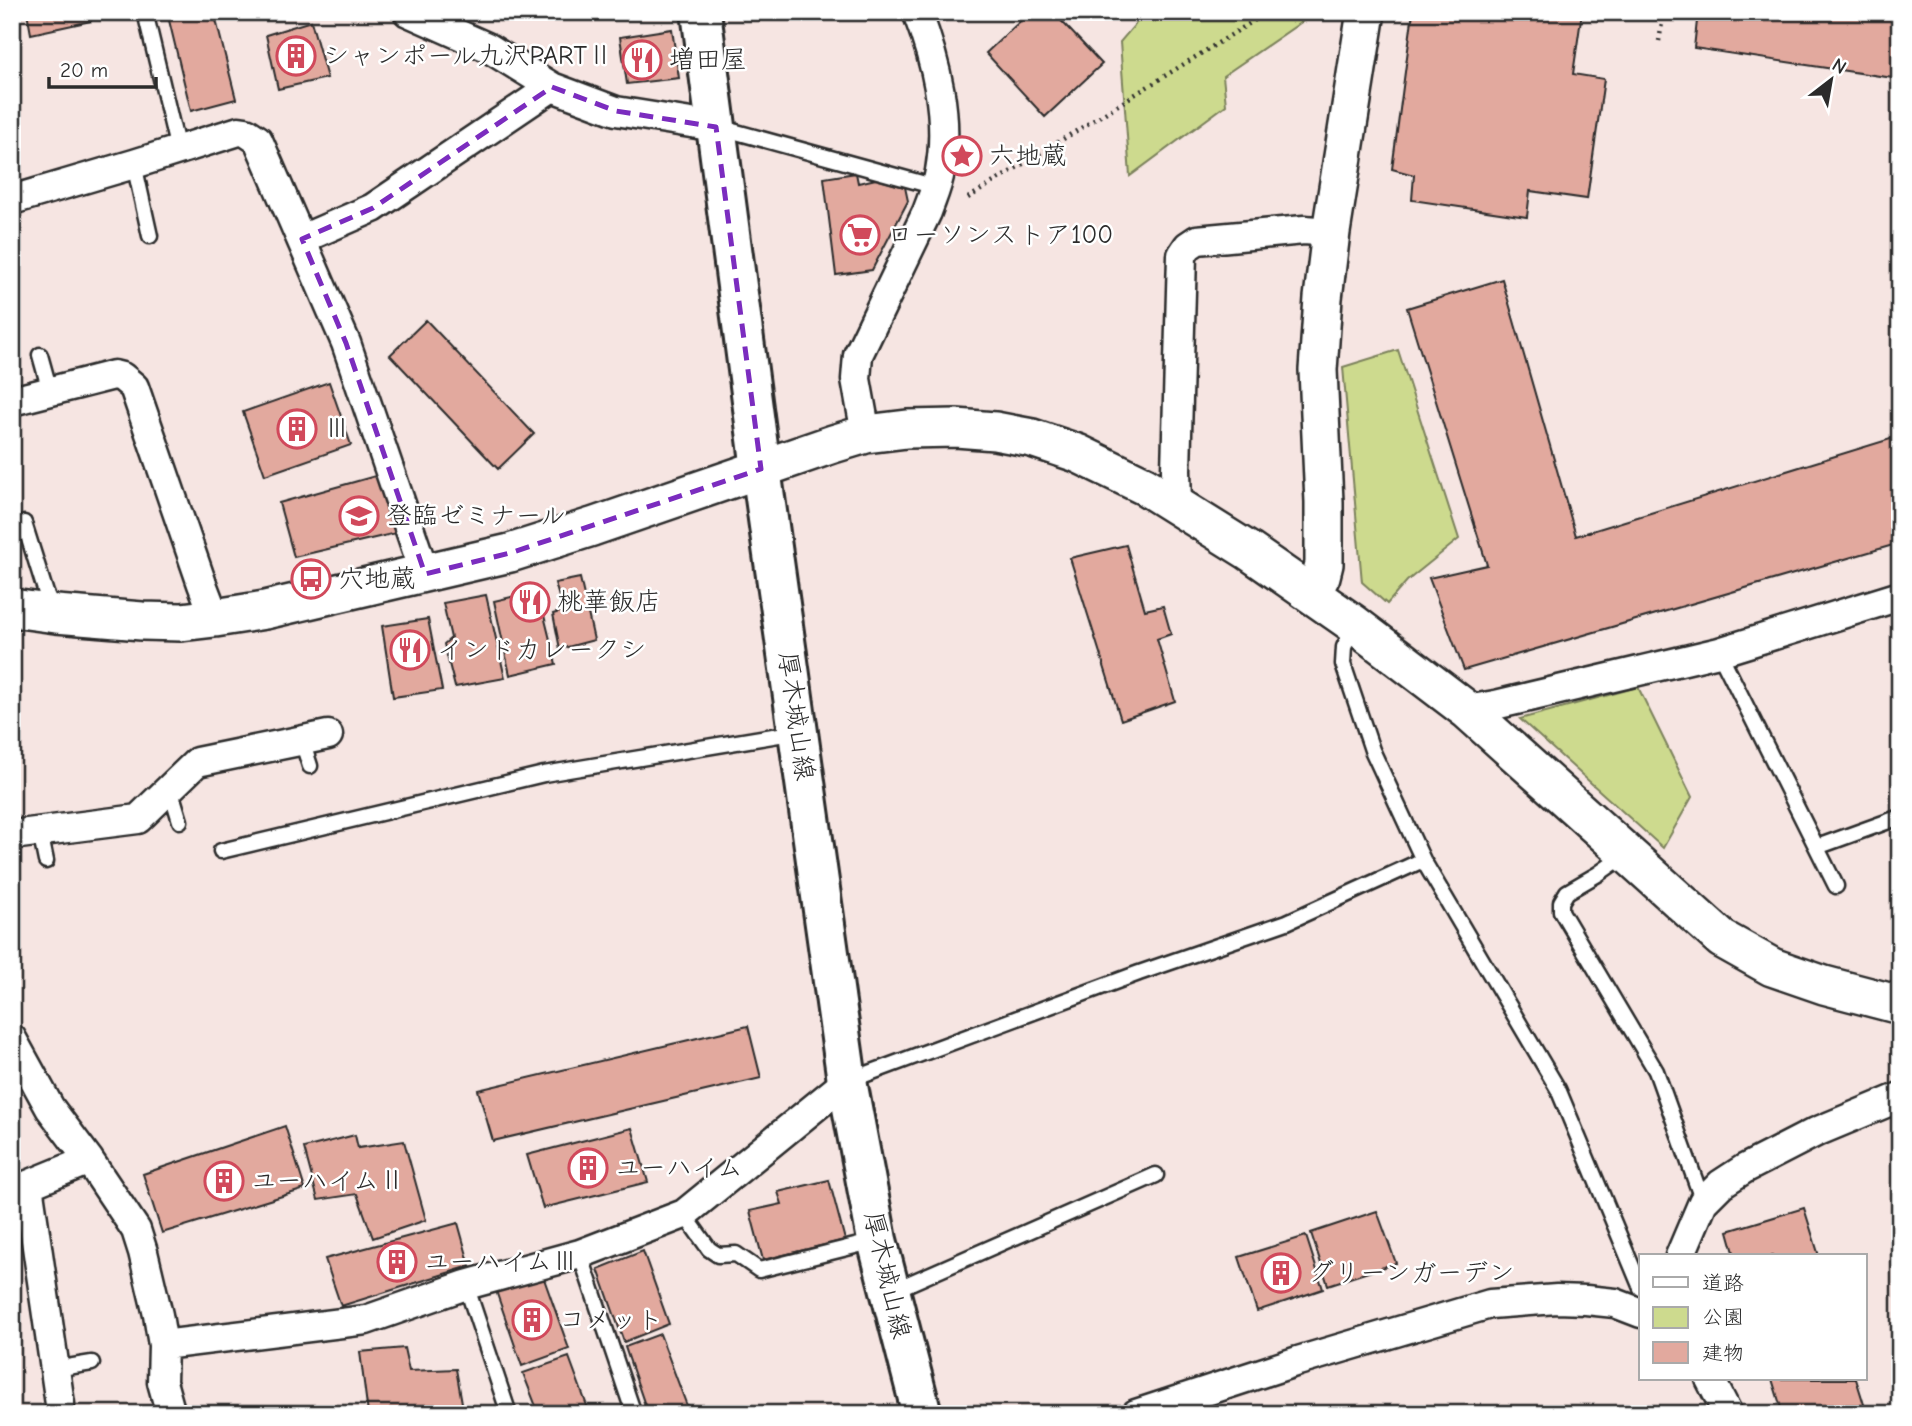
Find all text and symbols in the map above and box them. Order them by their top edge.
building icon: シャンポール九沢PARTⅡ [275,35,317,77]
restaurant icon: 増田屋 [621,39,663,81]
place label: シャンポール九沢PARTⅡ [323,41,613,71]
place label: 増田屋 [669,45,747,75]
scale bar [49,46,156,90]
north arrow [1797,46,1867,116]
text: N [1828,54,1850,79]
text: 20 m [60,58,108,82]
place icon: 六地蔵 [941,135,983,177]
place label: 六地蔵 [989,141,1067,171]
supermarket icon: ローソンストア100 [839,214,881,256]
place label: ローソンストア100 [887,220,1113,250]
building icon: Ⅲ [276,408,318,450]
place label: Ⅲ [324,414,350,444]
school or university icon: 登臨ゼミナール [338,495,380,537]
place label: 登臨ゼミナール [386,501,566,531]
bus stop icon: 穴地蔵 [290,558,332,600]
place label: 穴地蔵 [338,564,416,594]
restaurant icon: 桃華飯店 [509,581,551,623]
place label: 桃華飯店 [557,587,661,617]
restaurant icon: インドカレークシ [389,629,431,671]
place label: インドカレークシ [437,635,646,665]
street label: 厚木城山線 [772,650,820,782]
building icon: ユーハイム [567,1147,609,1189]
place label: ユーハイム [615,1153,743,1183]
building icon: ユーハイムⅡ [203,1160,245,1202]
place label: ユーハイムⅡ [251,1166,405,1196]
street label: 厚木城山線 [858,1208,916,1342]
building icon: ユーハイムⅢ [376,1241,418,1283]
place label: ユーハイムⅢ [424,1247,578,1277]
building icon: グリーンガーデン [1260,1252,1302,1294]
legend [1639,1254,1867,1380]
place label: グリーンガーデン [1308,1258,1514,1288]
text: 道路 [1702,1271,1744,1295]
building icon: コメット [511,1299,553,1341]
place label: コメット [559,1305,663,1335]
text: 公園 [1702,1305,1744,1329]
text: 建物 [1702,1341,1744,1365]

